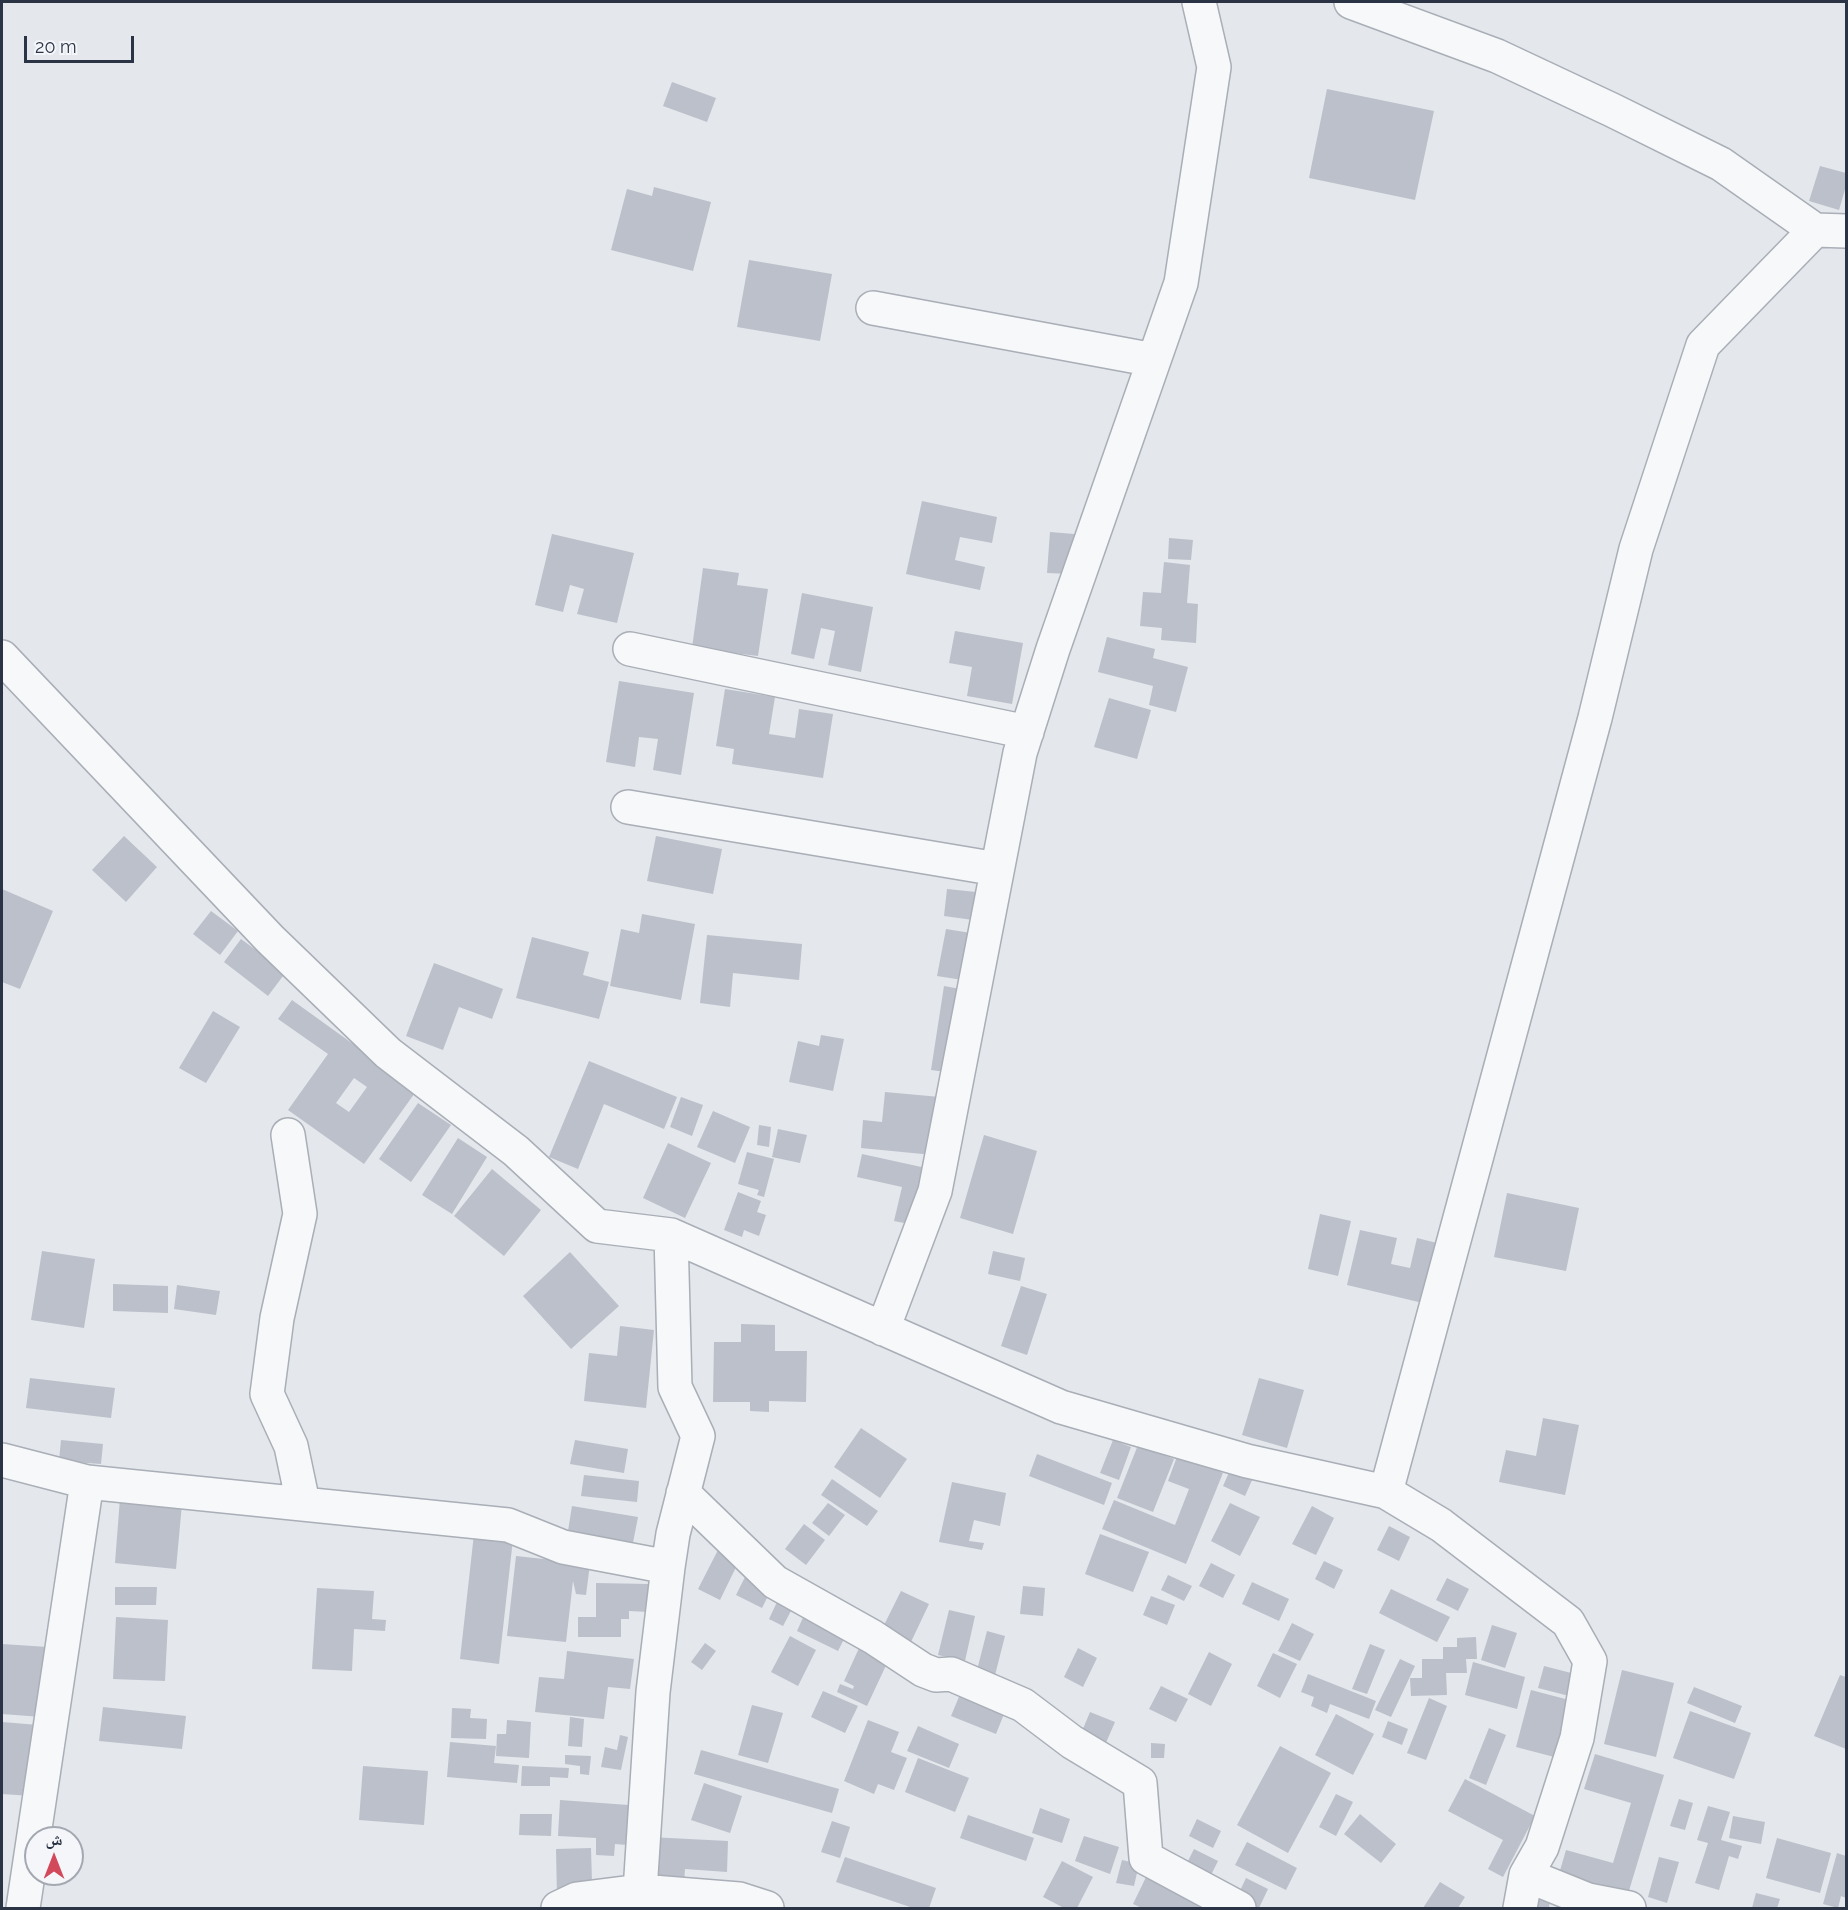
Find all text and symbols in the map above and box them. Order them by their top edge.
scale bar [27,24,136,62]
text: 20 m [35,36,77,57]
north arrow [24,1826,84,1886]
text: ش [46,1830,62,1849]

